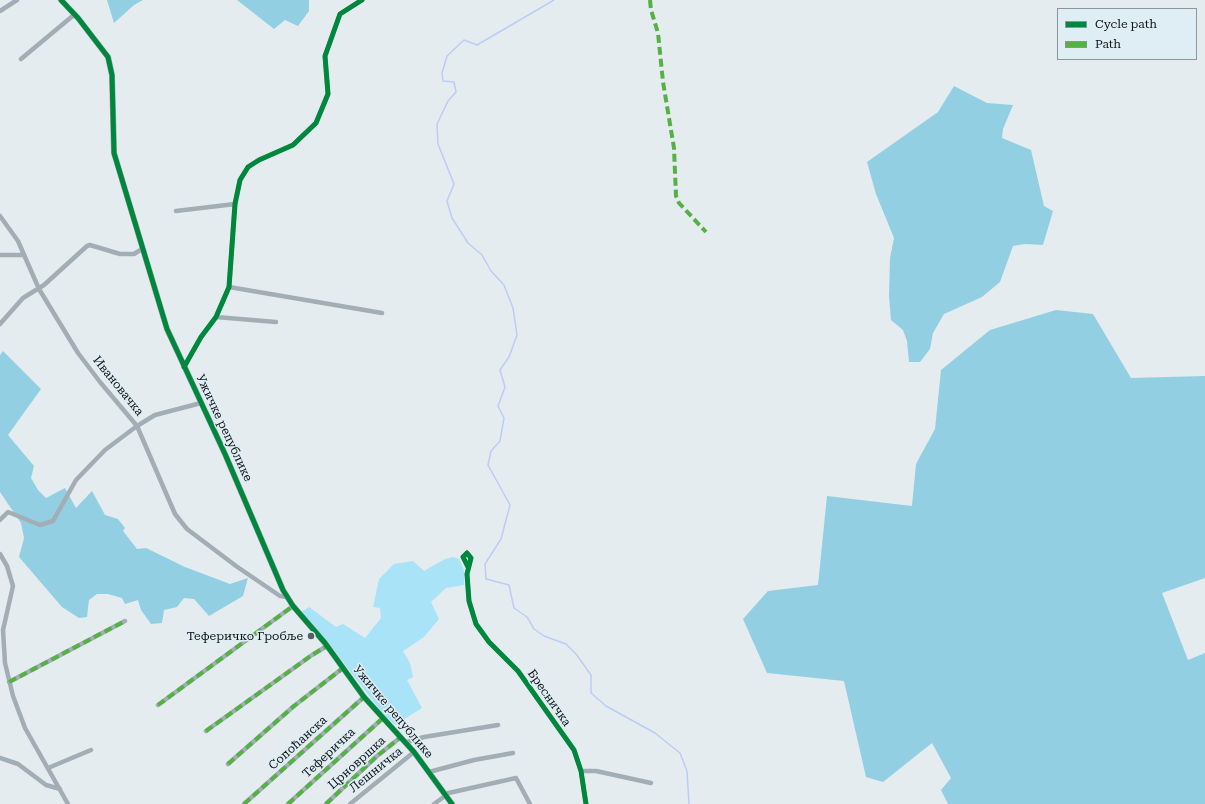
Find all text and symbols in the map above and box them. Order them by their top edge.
legend [1057,8,1197,60]
text: Cycle path [1095,17,1157,31]
text: Path [1095,37,1121,51]
street label: Ивановачка [90,353,146,419]
street label: Ужичке републике [193,372,255,484]
place label: Теферичко Гробље [187,629,303,643]
marker: Теферичко Гробље [306,631,316,641]
street label: Ужичке републике [350,663,436,761]
street label: Бресничка [524,667,574,729]
street label: Сопоћанска [266,713,330,773]
street label: Теферичка [300,725,358,781]
street label: Црновршка [325,733,389,793]
street label: Лешничка [347,744,405,796]

